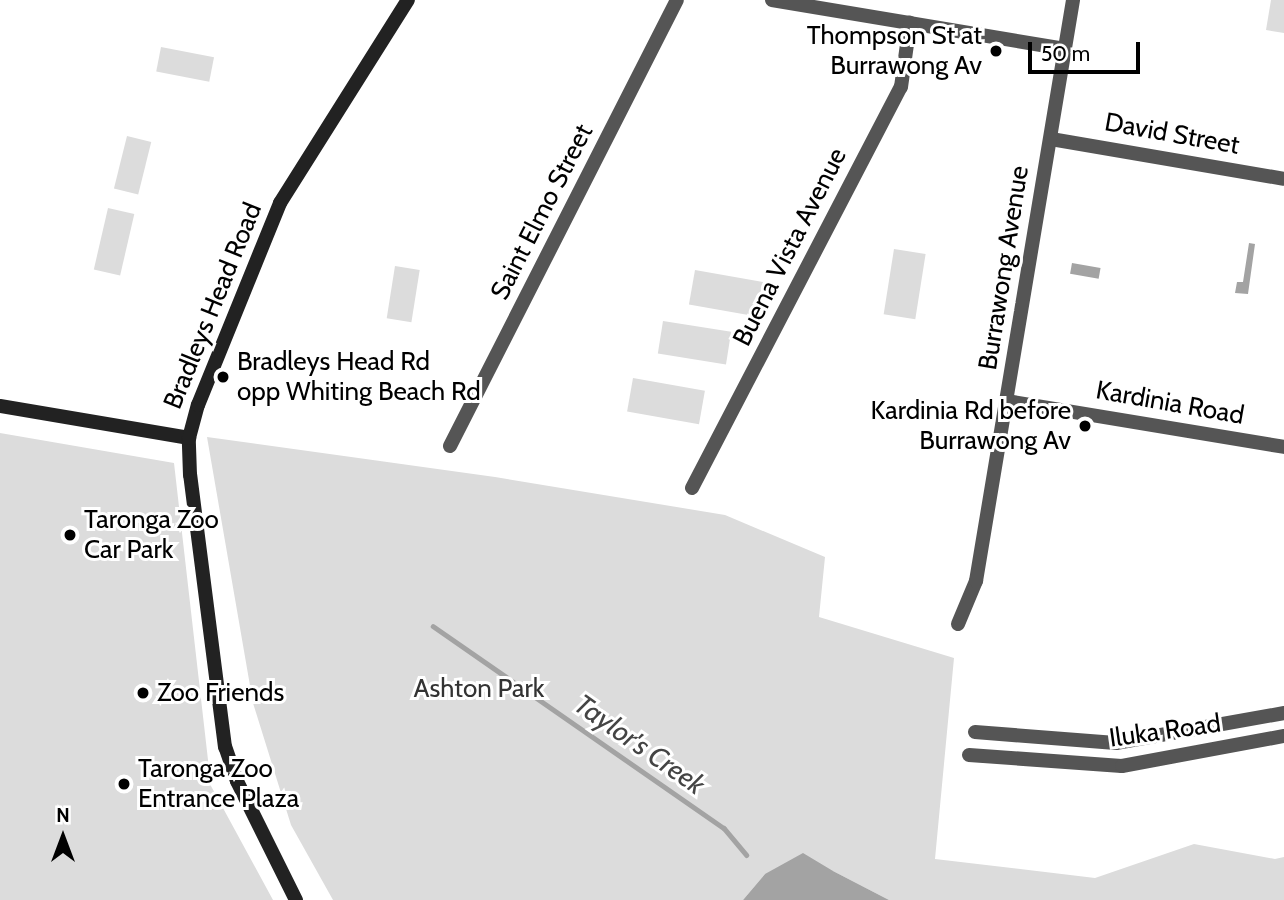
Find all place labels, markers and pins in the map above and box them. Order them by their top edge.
place label: Thompson St at Burrawong Av [807,20,982,82]
marker: Thompson St at Burrawong Av [988,43,1004,59]
place label: Bradleys Head Rd opp Whiting Beach Rd [237,346,481,408]
marker: Bradleys Head Rd opp Whiting Beach Rd [215,369,231,385]
place label: Kardinia Rd before Burrawong Av [871,395,1071,457]
marker: Kardinia Rd before Burrawong Av [1077,418,1093,434]
place label: Taronga Zoo Car Park [84,504,219,566]
marker: Taronga Zoo Car Park [62,527,78,543]
place label: Zoo Friends [157,677,284,709]
marker: Zoo Friends [135,685,151,701]
place label: Taronga Zoo Entrance Plaza [138,753,299,814]
marker: Taronga Zoo Entrance Plaza [116,776,132,792]

